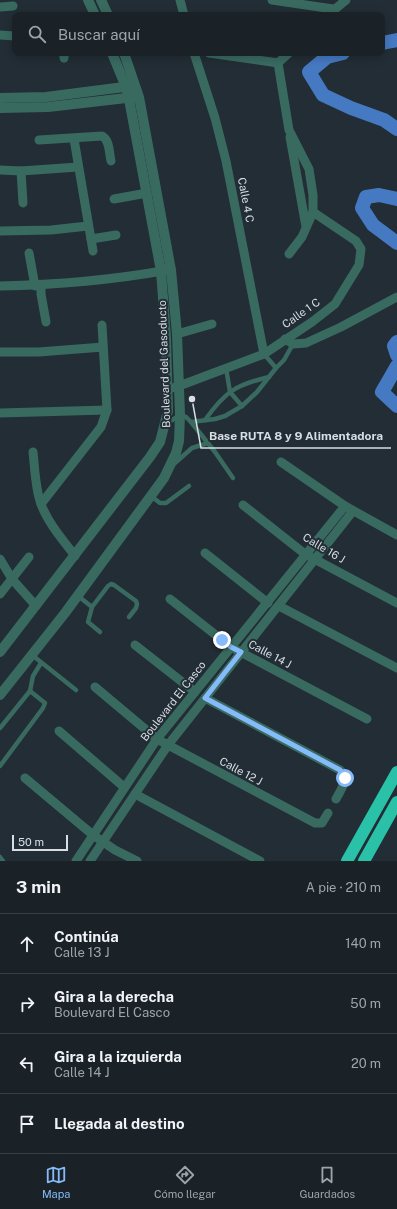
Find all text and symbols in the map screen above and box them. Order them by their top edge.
search box [12,12,385,56]
icon: search [26,23,48,45]
text: Buscar aquí [58,26,140,43]
street label: Calle 4 C [236,176,256,224]
street label: Calle 1 C [280,296,322,330]
street label: Boulevard del Gasoducto [156,300,172,428]
callout: Base RUTA 8 y 9 Alimentadora [201,424,391,448]
text: Base RUTA 8 y 9 Alimentadora [209,429,383,443]
street label: Calle 16 J [301,531,347,565]
route end [213,631,231,649]
street label: Calle 14 J [246,638,294,670]
street label: Boulevard El Casco [138,659,208,743]
street label: Calle 12 J [218,755,264,787]
route start [336,769,354,787]
scale bar [12,833,68,852]
text: 50 m [18,836,44,848]
text: 3 min [16,877,61,897]
text: A pie · 210 m [306,880,381,895]
text: Continúa [54,928,119,945]
icon: ahead [16,933,38,955]
text: 140 m [345,936,381,951]
text: Calle 13 J [54,945,110,960]
text: Gira a la derecha [54,988,174,1005]
icon: right [16,993,38,1015]
text: 50 m [350,996,381,1011]
text: Boulevard El Casco [54,1005,170,1020]
text: Gira a la izquierda [54,1048,182,1065]
icon: left [16,1053,38,1075]
text: 20 m [351,1056,381,1071]
text: Calle 14 J [54,1065,110,1080]
icon: arrive [16,1113,38,1135]
text: Llegada al destino [54,1115,185,1132]
tab: Mapa [42,1164,70,1200]
tab: Cómo llegar [154,1164,216,1200]
tab: Guardados [299,1164,355,1200]

